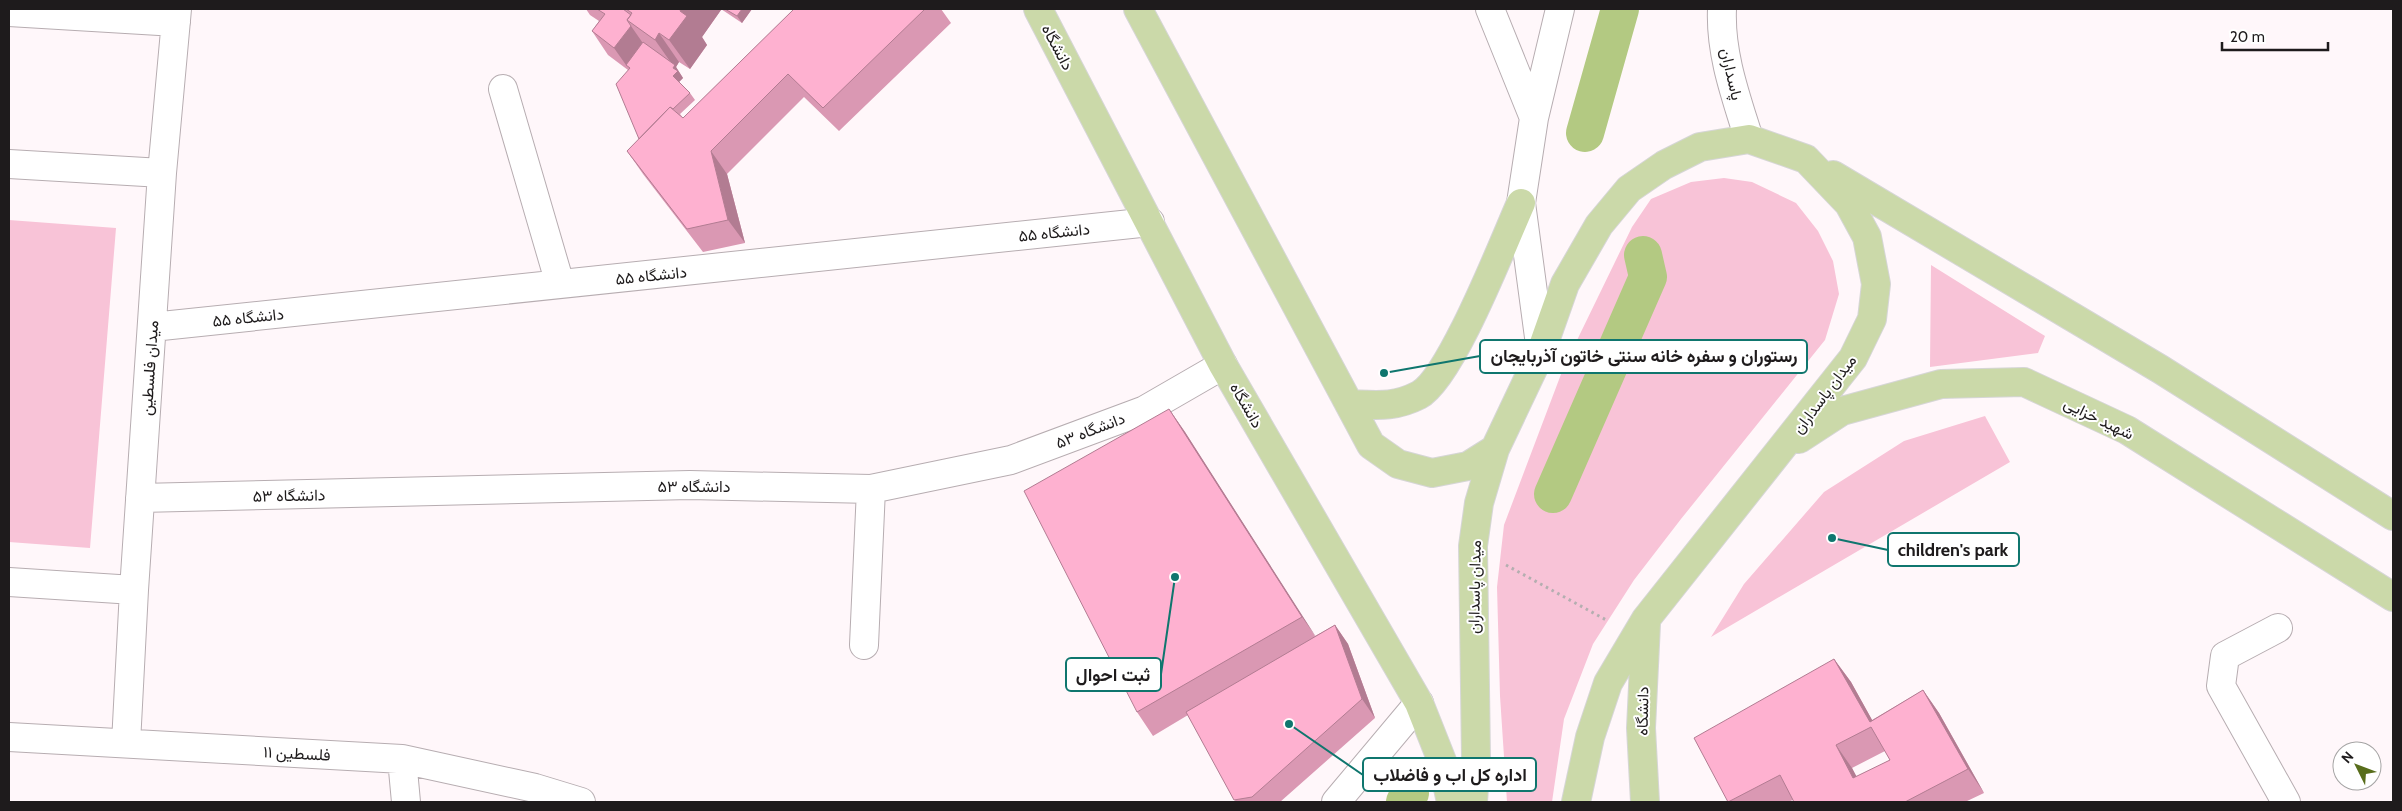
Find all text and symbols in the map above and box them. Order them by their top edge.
scale bar [2222,20,2328,52]
street label: دانشگاه [1038,21,1078,73]
text: 20 m [2230,28,2265,46]
street label: پاسداران [1714,46,1747,102]
street label: دانشگاه ۵۵ [1017,219,1091,246]
street label: دانشگاه ۵۵ [614,262,688,289]
street label: دانشگاه ۵۵ [211,304,285,331]
street label: میدان فلسطین [137,320,163,416]
callout: رستوران و سفره خانه سنتی خاتون آذربایجان [1480,340,1807,373]
text: رستوران و سفره خانه سنتی خاتون آذربایجان [1490,345,1798,367]
street label: میدان پاسداران [1789,351,1862,439]
street label: دانشگاه [1226,379,1267,431]
street label: شهید خزایی [2060,393,2137,444]
street label: دانشگاه ۵۳ [1053,409,1128,452]
street label: دانشگاه ۵۳ [658,477,730,496]
street label: دانشگاه ۵۳ [252,485,326,506]
callout: children's park [1888,533,2019,566]
text: children's park [1898,539,2009,561]
street label: میدان پاسداران [1464,540,1487,634]
callout: ثبت احوال [1066,658,1161,691]
text: ثبت احوال [1076,664,1151,686]
street label: دانشگاه [1633,686,1652,736]
north arrow [2332,741,2382,791]
street label: فلسطین ۱۱ [263,742,331,766]
text: N [2337,748,2357,767]
callout: اداره کل اب و فاضلاب [1363,758,1536,791]
text: اداره کل اب و فاضلاب [1373,764,1527,786]

